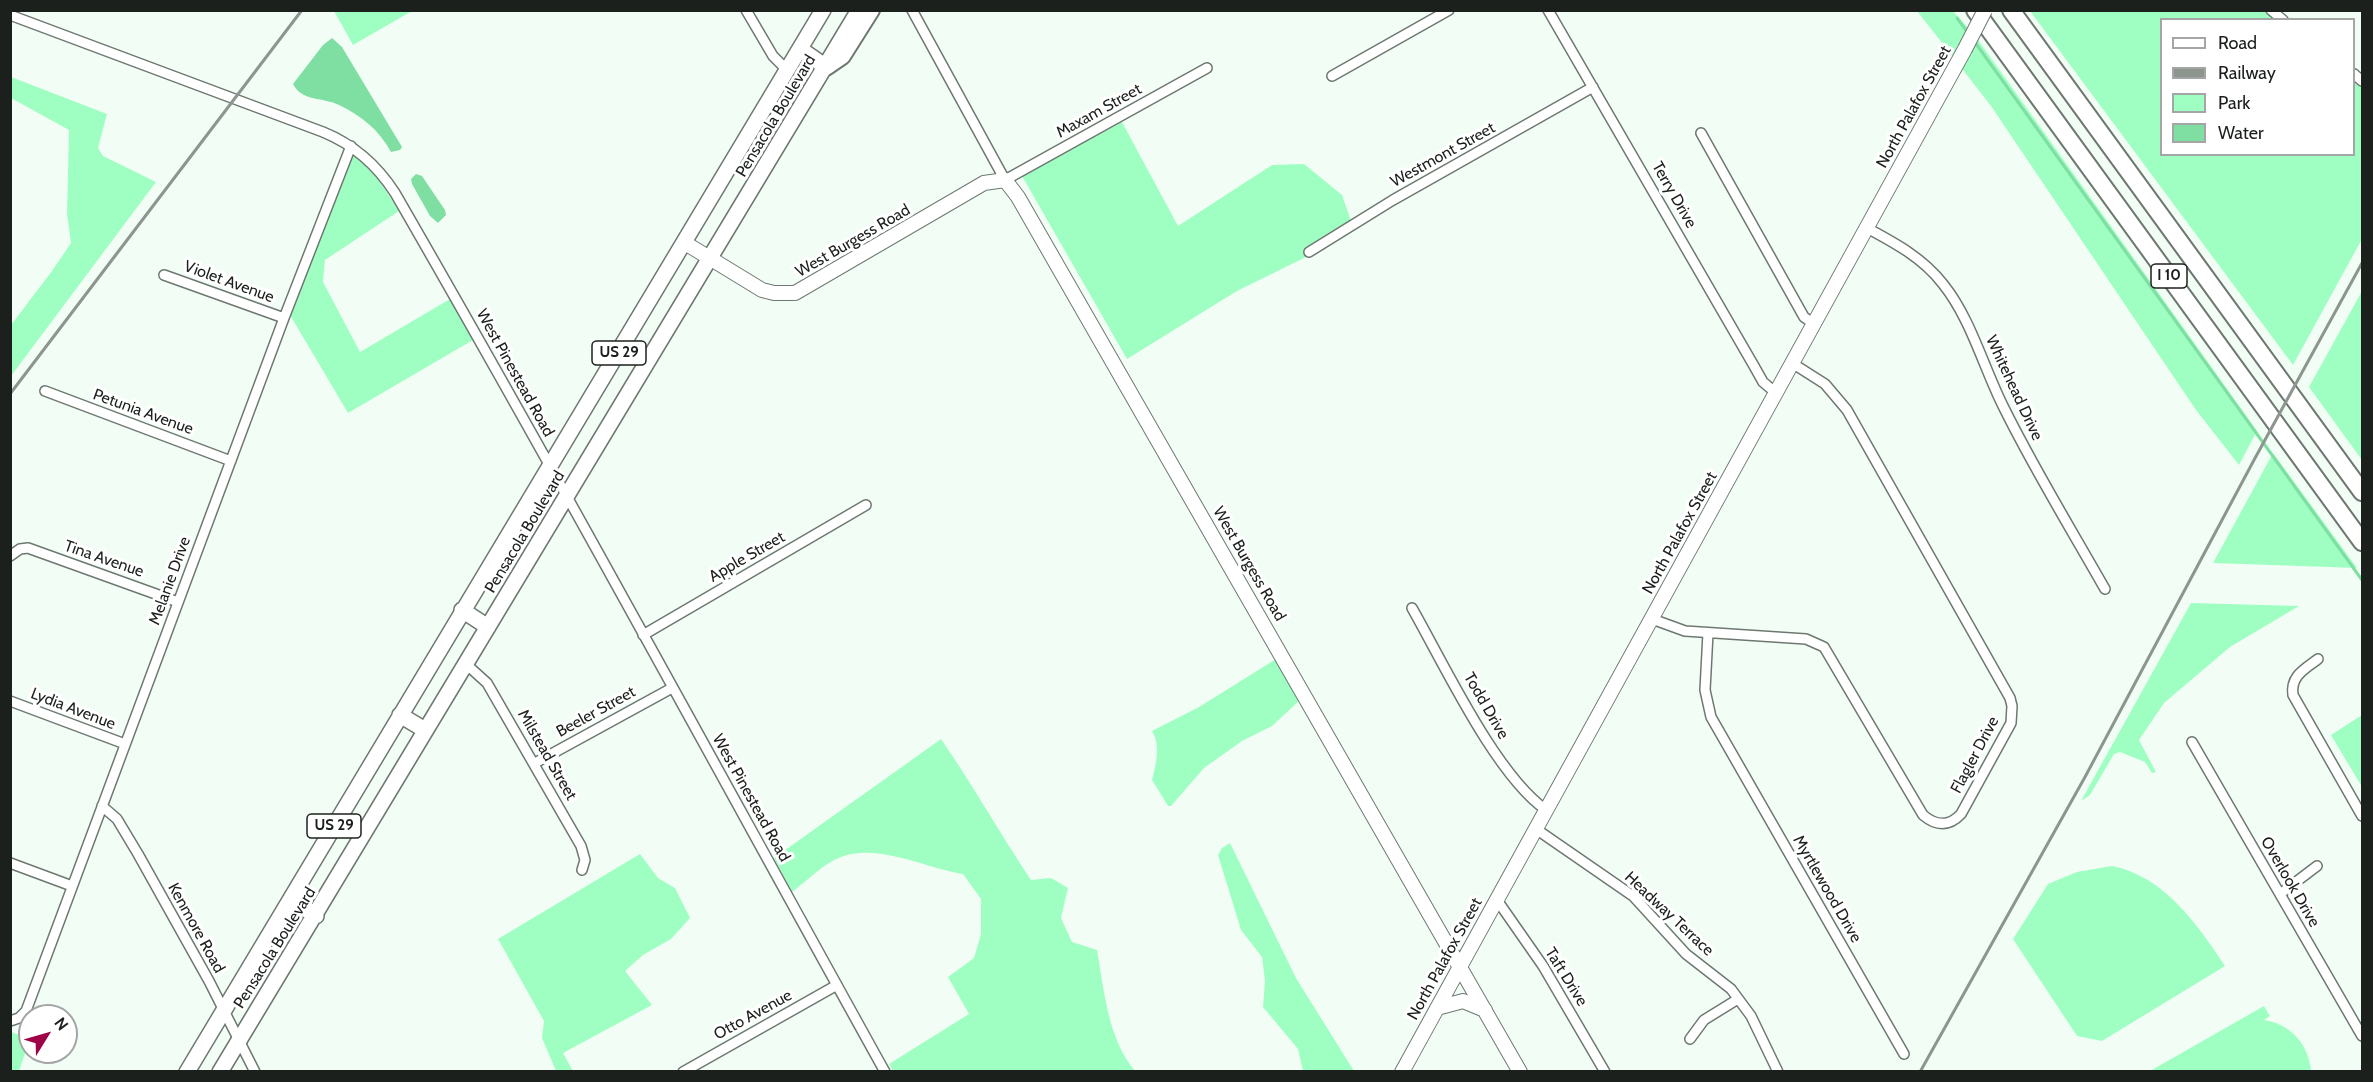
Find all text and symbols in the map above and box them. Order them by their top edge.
legend [2160,18,2355,156]
text: Road [2218,32,2257,54]
street label: North Palafox Street [1873,43,1955,171]
street label: Pensacola Boulevard [732,51,820,181]
text: Railway [2218,62,2276,84]
street label: Maxam Street [1053,80,1145,142]
text: Park [2218,92,2250,114]
street label: Westmont Street [1387,118,1499,192]
text: Water [2218,122,2264,144]
street label: Terry Drive [1647,159,1701,231]
street label: West Burgess Road [792,200,914,282]
street label: Violet Avenue [181,257,277,307]
road number: I 10 [2151,264,2187,288]
street label: West Pinestead Road [472,306,558,440]
street label: Whitehead Drive [1981,332,2047,444]
road number: US 29 [592,341,646,365]
street label: Petunia Avenue [90,385,196,439]
street label: Pensacola Boulevard [481,467,569,597]
street label: North Palafox Street [1639,469,1721,597]
street label: West Burgess Road [1208,503,1290,625]
street label: Apple Street [706,528,788,586]
street label: Melanie Drive [145,534,195,628]
street label: Tina Avenue [62,536,146,582]
street label: Todd Drive [1459,669,1513,743]
street label: Beeler Street [553,682,639,742]
street label: Lydia Avenue [28,684,118,734]
street label: Milstead Street [513,706,581,804]
street label: Flagler Drive [1947,713,2003,797]
street label: West Pinestead Road [708,731,794,865]
road number: US 29 [307,814,361,838]
street label: Myrtlewood Drive [1789,832,1865,946]
street label: Overlook Drive [2256,833,2324,931]
street label: Headway Terrace [1620,868,1718,960]
street label: Kenmore Road [163,880,229,976]
street label: Pensacola Boulevard [230,884,320,1012]
street label: North Palafox Street [1404,895,1486,1023]
street label: Taft Drive [1541,944,1591,1010]
street label: Otto Avenue [711,986,795,1044]
north arrow [18,1004,78,1064]
text: N [50,1014,72,1034]

